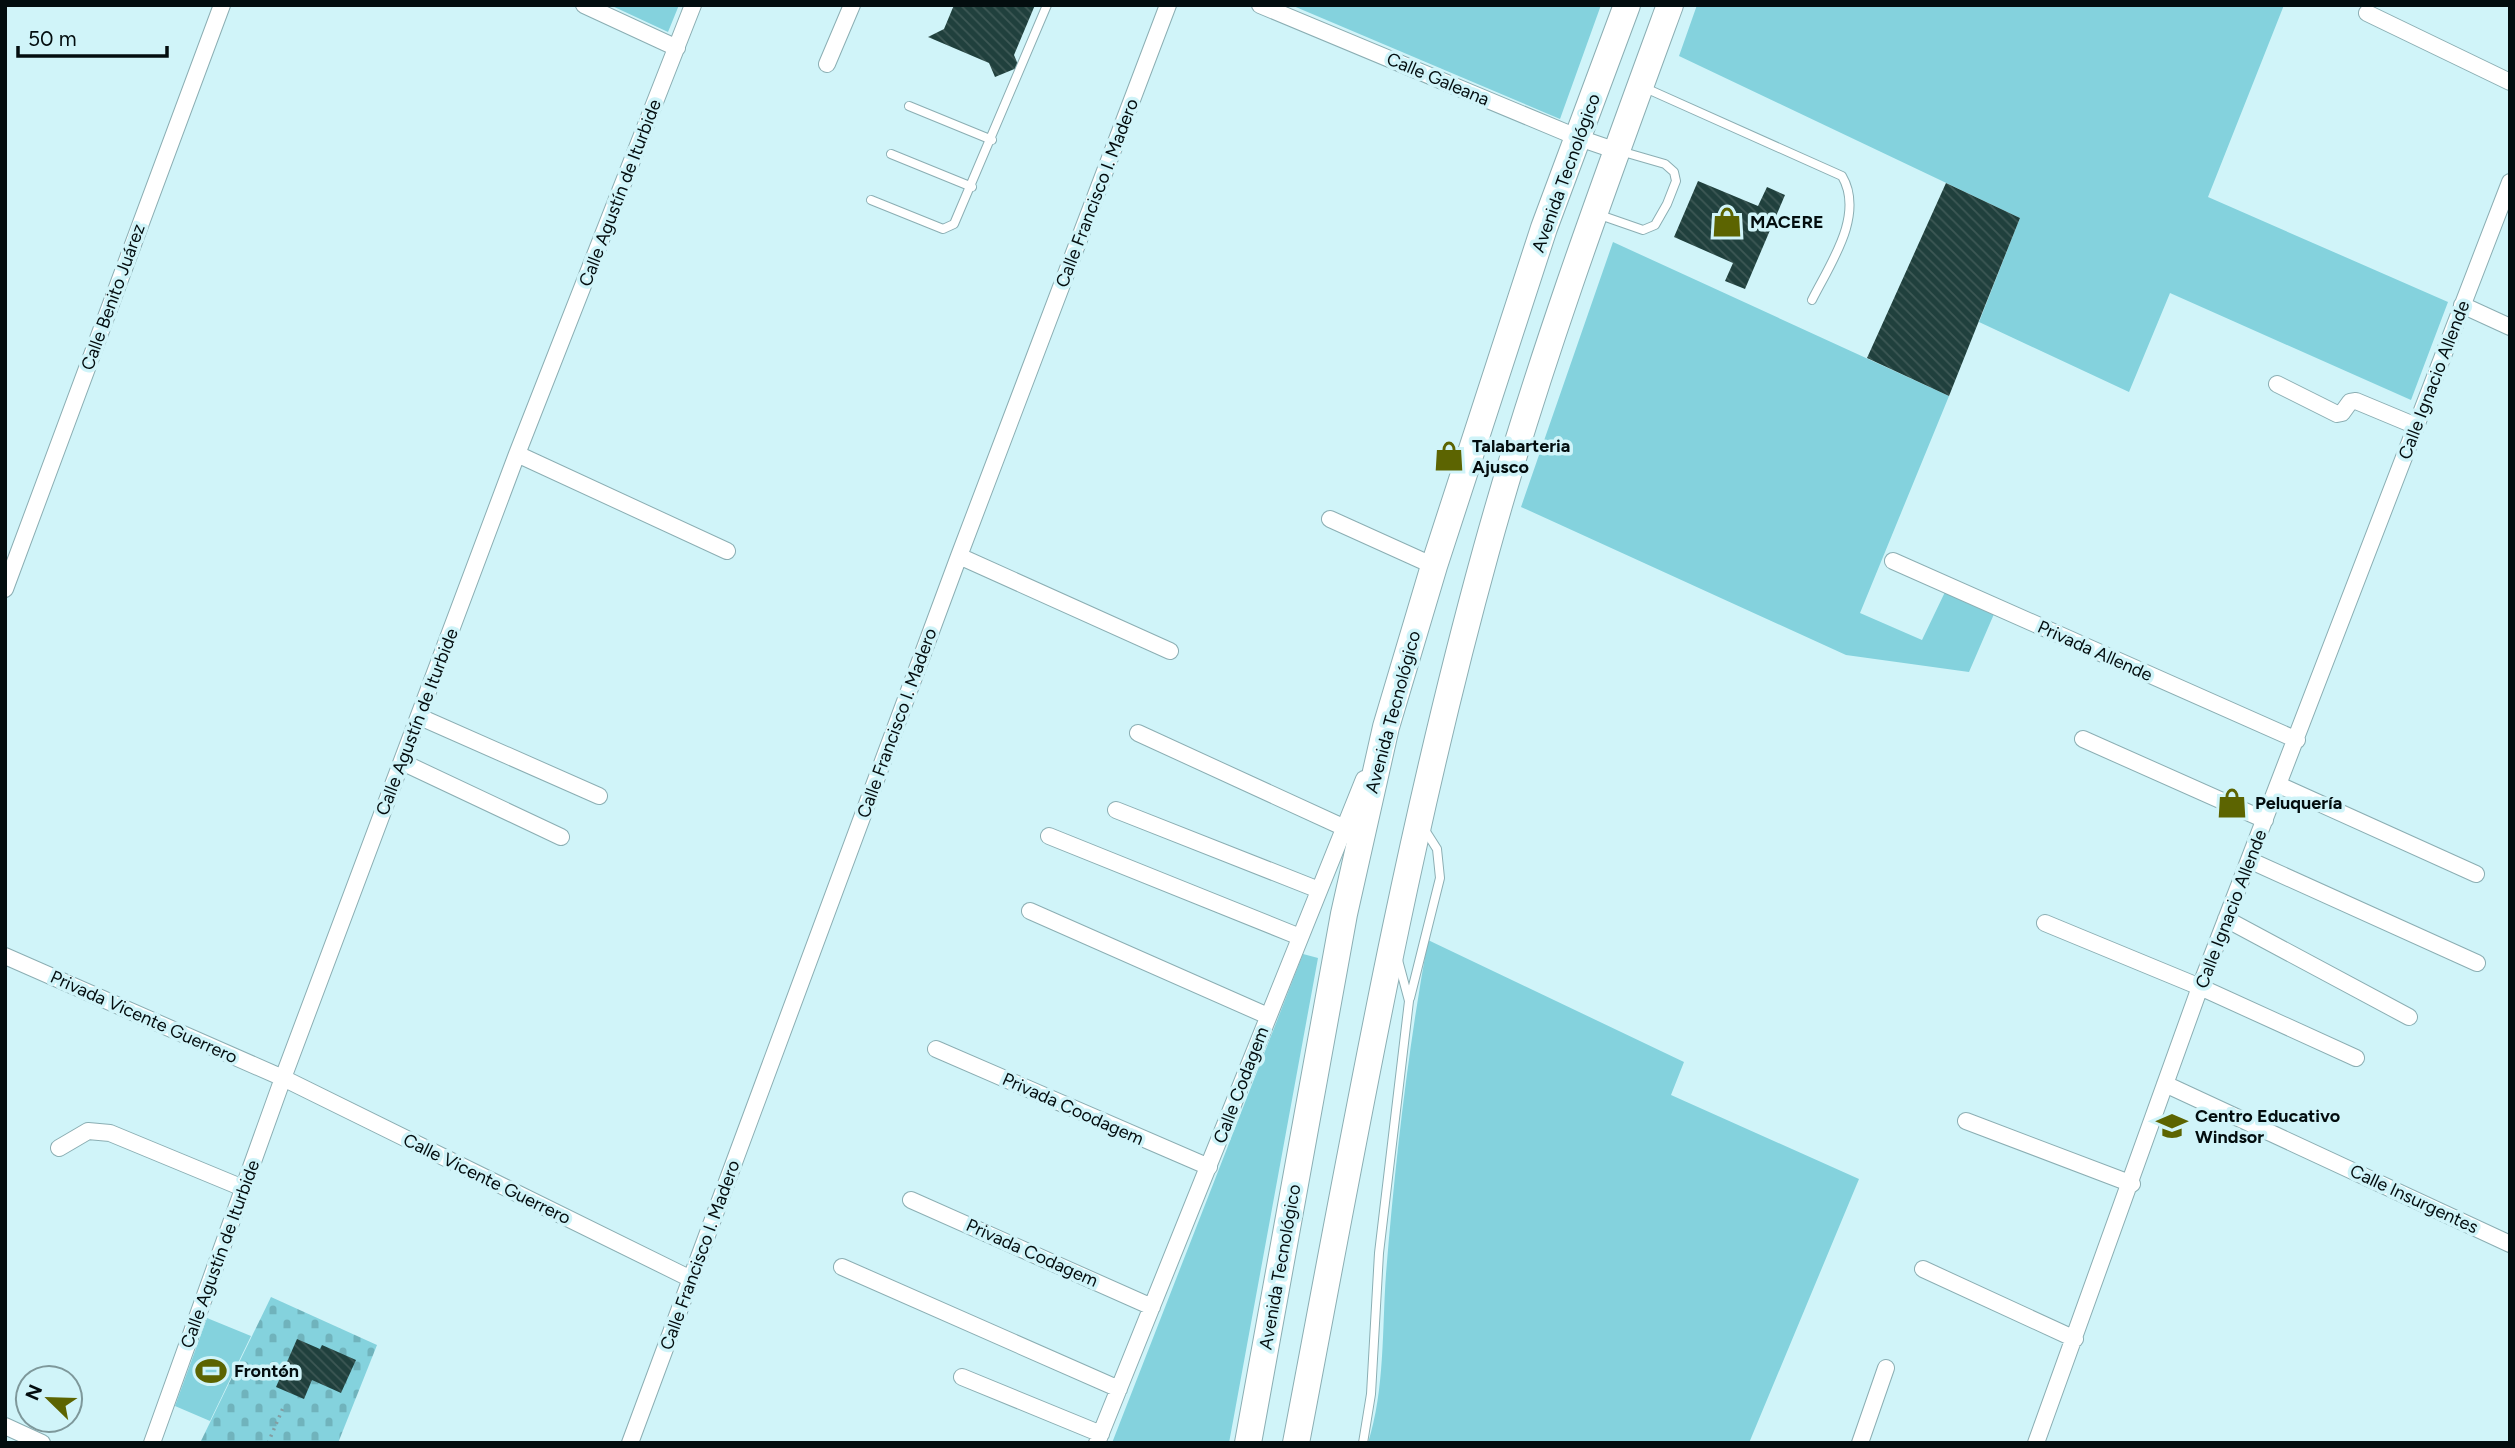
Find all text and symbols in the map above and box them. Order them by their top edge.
scale bar [18,14,166,58]
text: 50 m [28,26,77,51]
street label: Calle Galeana [1383,48,1493,110]
street label: Avenida Tecnológico [1527,91,1605,255]
street label: Calle Francisco I. Madero [1051,95,1143,291]
street label: Calle Agustín de Iturbide [574,96,666,290]
shop icon: MACERE [1710,205,1744,239]
place label: MACERE [1750,211,1824,233]
street label: Calle Benito Juárez [76,221,150,373]
street label: Calle Ignacio Allende [2394,297,2474,462]
place label: Talabarteria Ajusco [1472,435,1570,478]
shop icon: Talabarteria Ajusco [1432,439,1466,473]
street label: Privada Allende [2034,616,2156,686]
street label: Calle Agustín de Iturbide [371,625,463,819]
street label: Calle Francisco I. Madero [852,625,942,821]
street label: Avenida Tecnológico [1361,628,1425,796]
shop icon: Peluquería [2215,786,2249,820]
place label: Peluquería [2255,792,2342,814]
street label: Calle Ignacio Allende [2191,826,2271,991]
street label: Privada Vicente Guerrero [47,966,241,1068]
street label: Calle Codagem [1209,1024,1273,1146]
street label: Privada Coodagem [999,1068,1147,1150]
place label: Centro Educativo Windsor [2195,1105,2340,1148]
school or university icon: Centro Educativo Windsor [2155,1109,2189,1143]
street label: Calle Vicente Guerrero [400,1129,574,1229]
street label: Calle Agustín de Iturbide [176,1157,264,1351]
street label: Calle Francisco I. Madero [655,1157,745,1353]
street label: Calle Insurgentes [2346,1160,2482,1238]
street label: Avenida Tecnológico [1255,1183,1305,1351]
street label: Privada Codagem [963,1214,1101,1292]
sports icon: Frontón [194,1354,228,1388]
place label: Frontón [234,1360,299,1382]
north arrow [14,1364,84,1434]
text: N [20,1381,47,1404]

